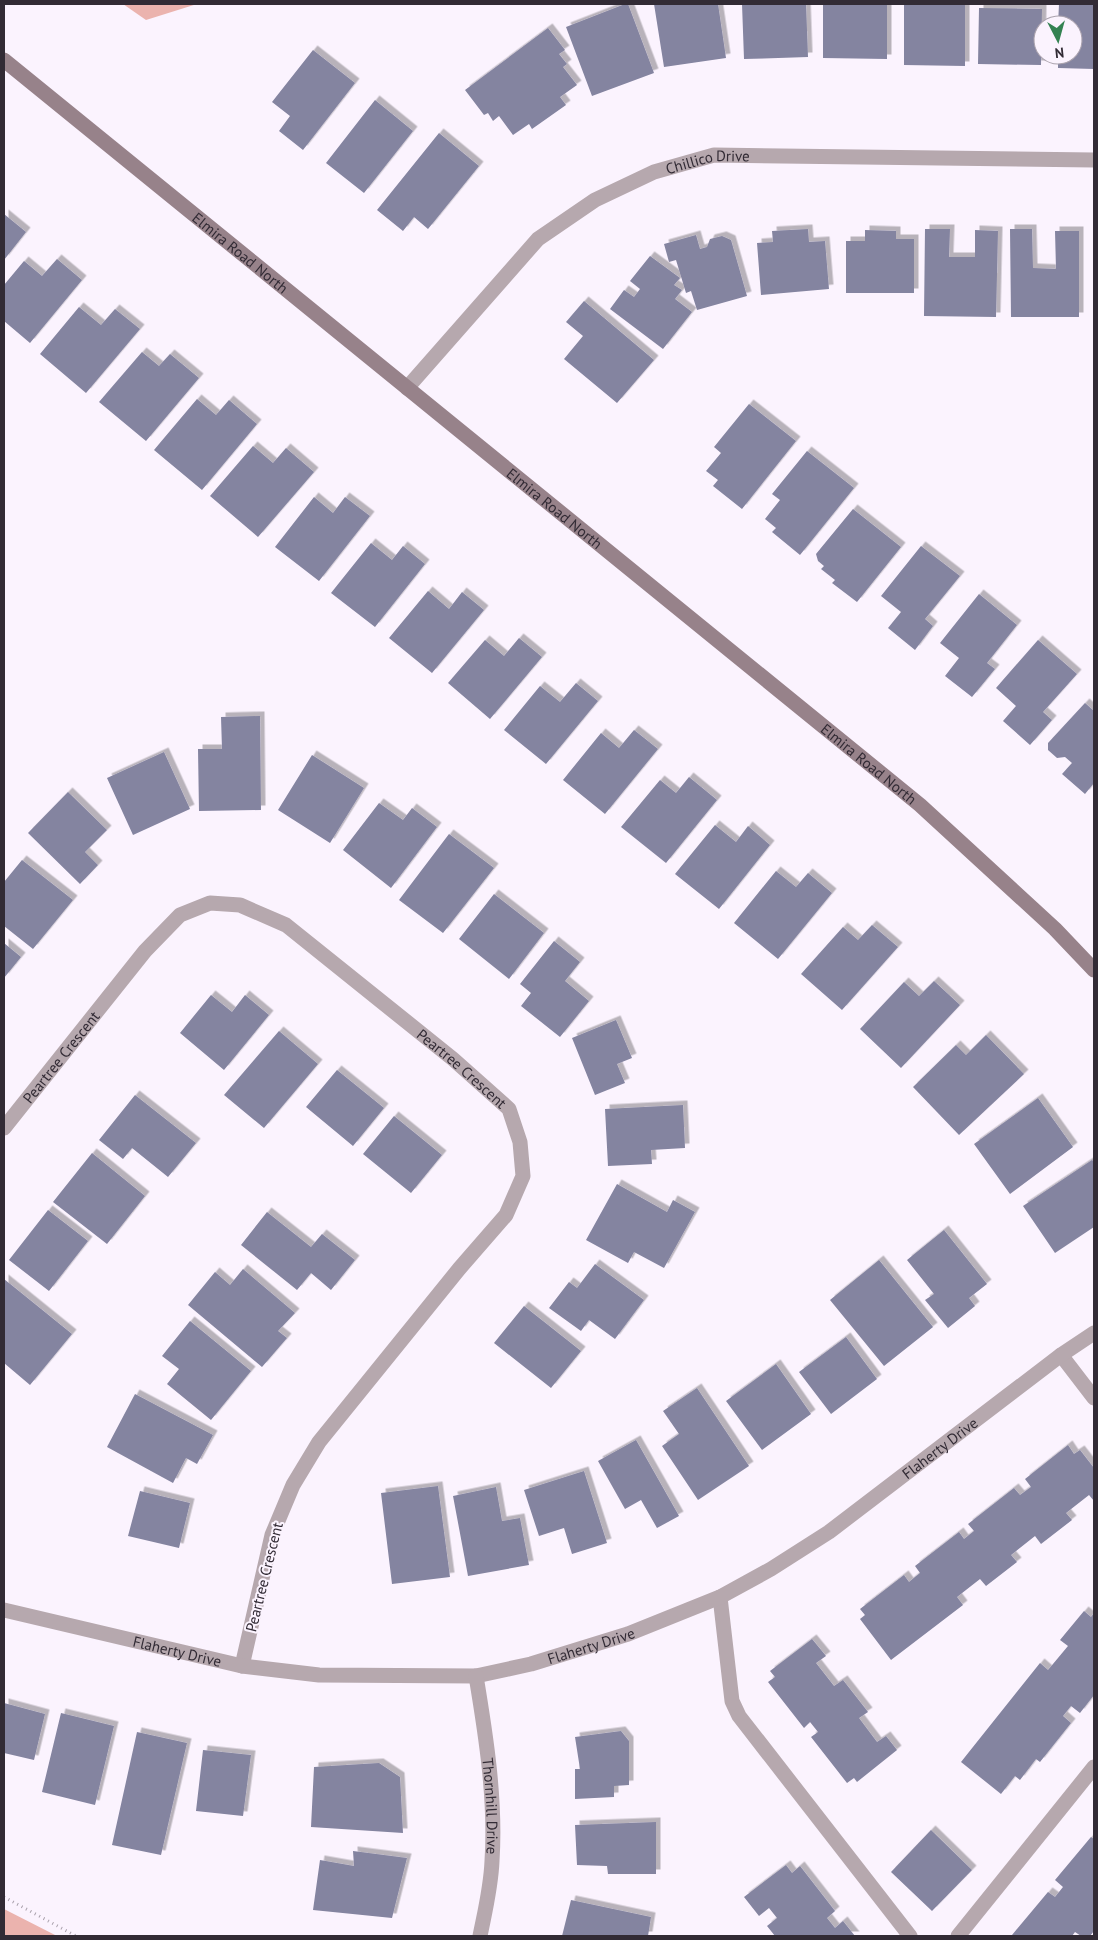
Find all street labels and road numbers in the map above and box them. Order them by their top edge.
street label: Chillico Drive [663,145,750,178]
street label: Elmira Road North [189,208,292,297]
street label: Elmira Road North [503,463,607,553]
street label: Elmira Road North [817,719,921,808]
street label: Peartree Crescent [18,1007,103,1107]
street label: Peartree Crescent [413,1024,511,1112]
street label: Flaherty Drive [898,1413,981,1483]
street label: Peartree Crescent [241,1520,287,1634]
street label: Flaherty Drive [545,1623,637,1668]
street label: Flaherty Drive [131,1631,223,1670]
street label: Thornhill Drive [479,1757,502,1855]

